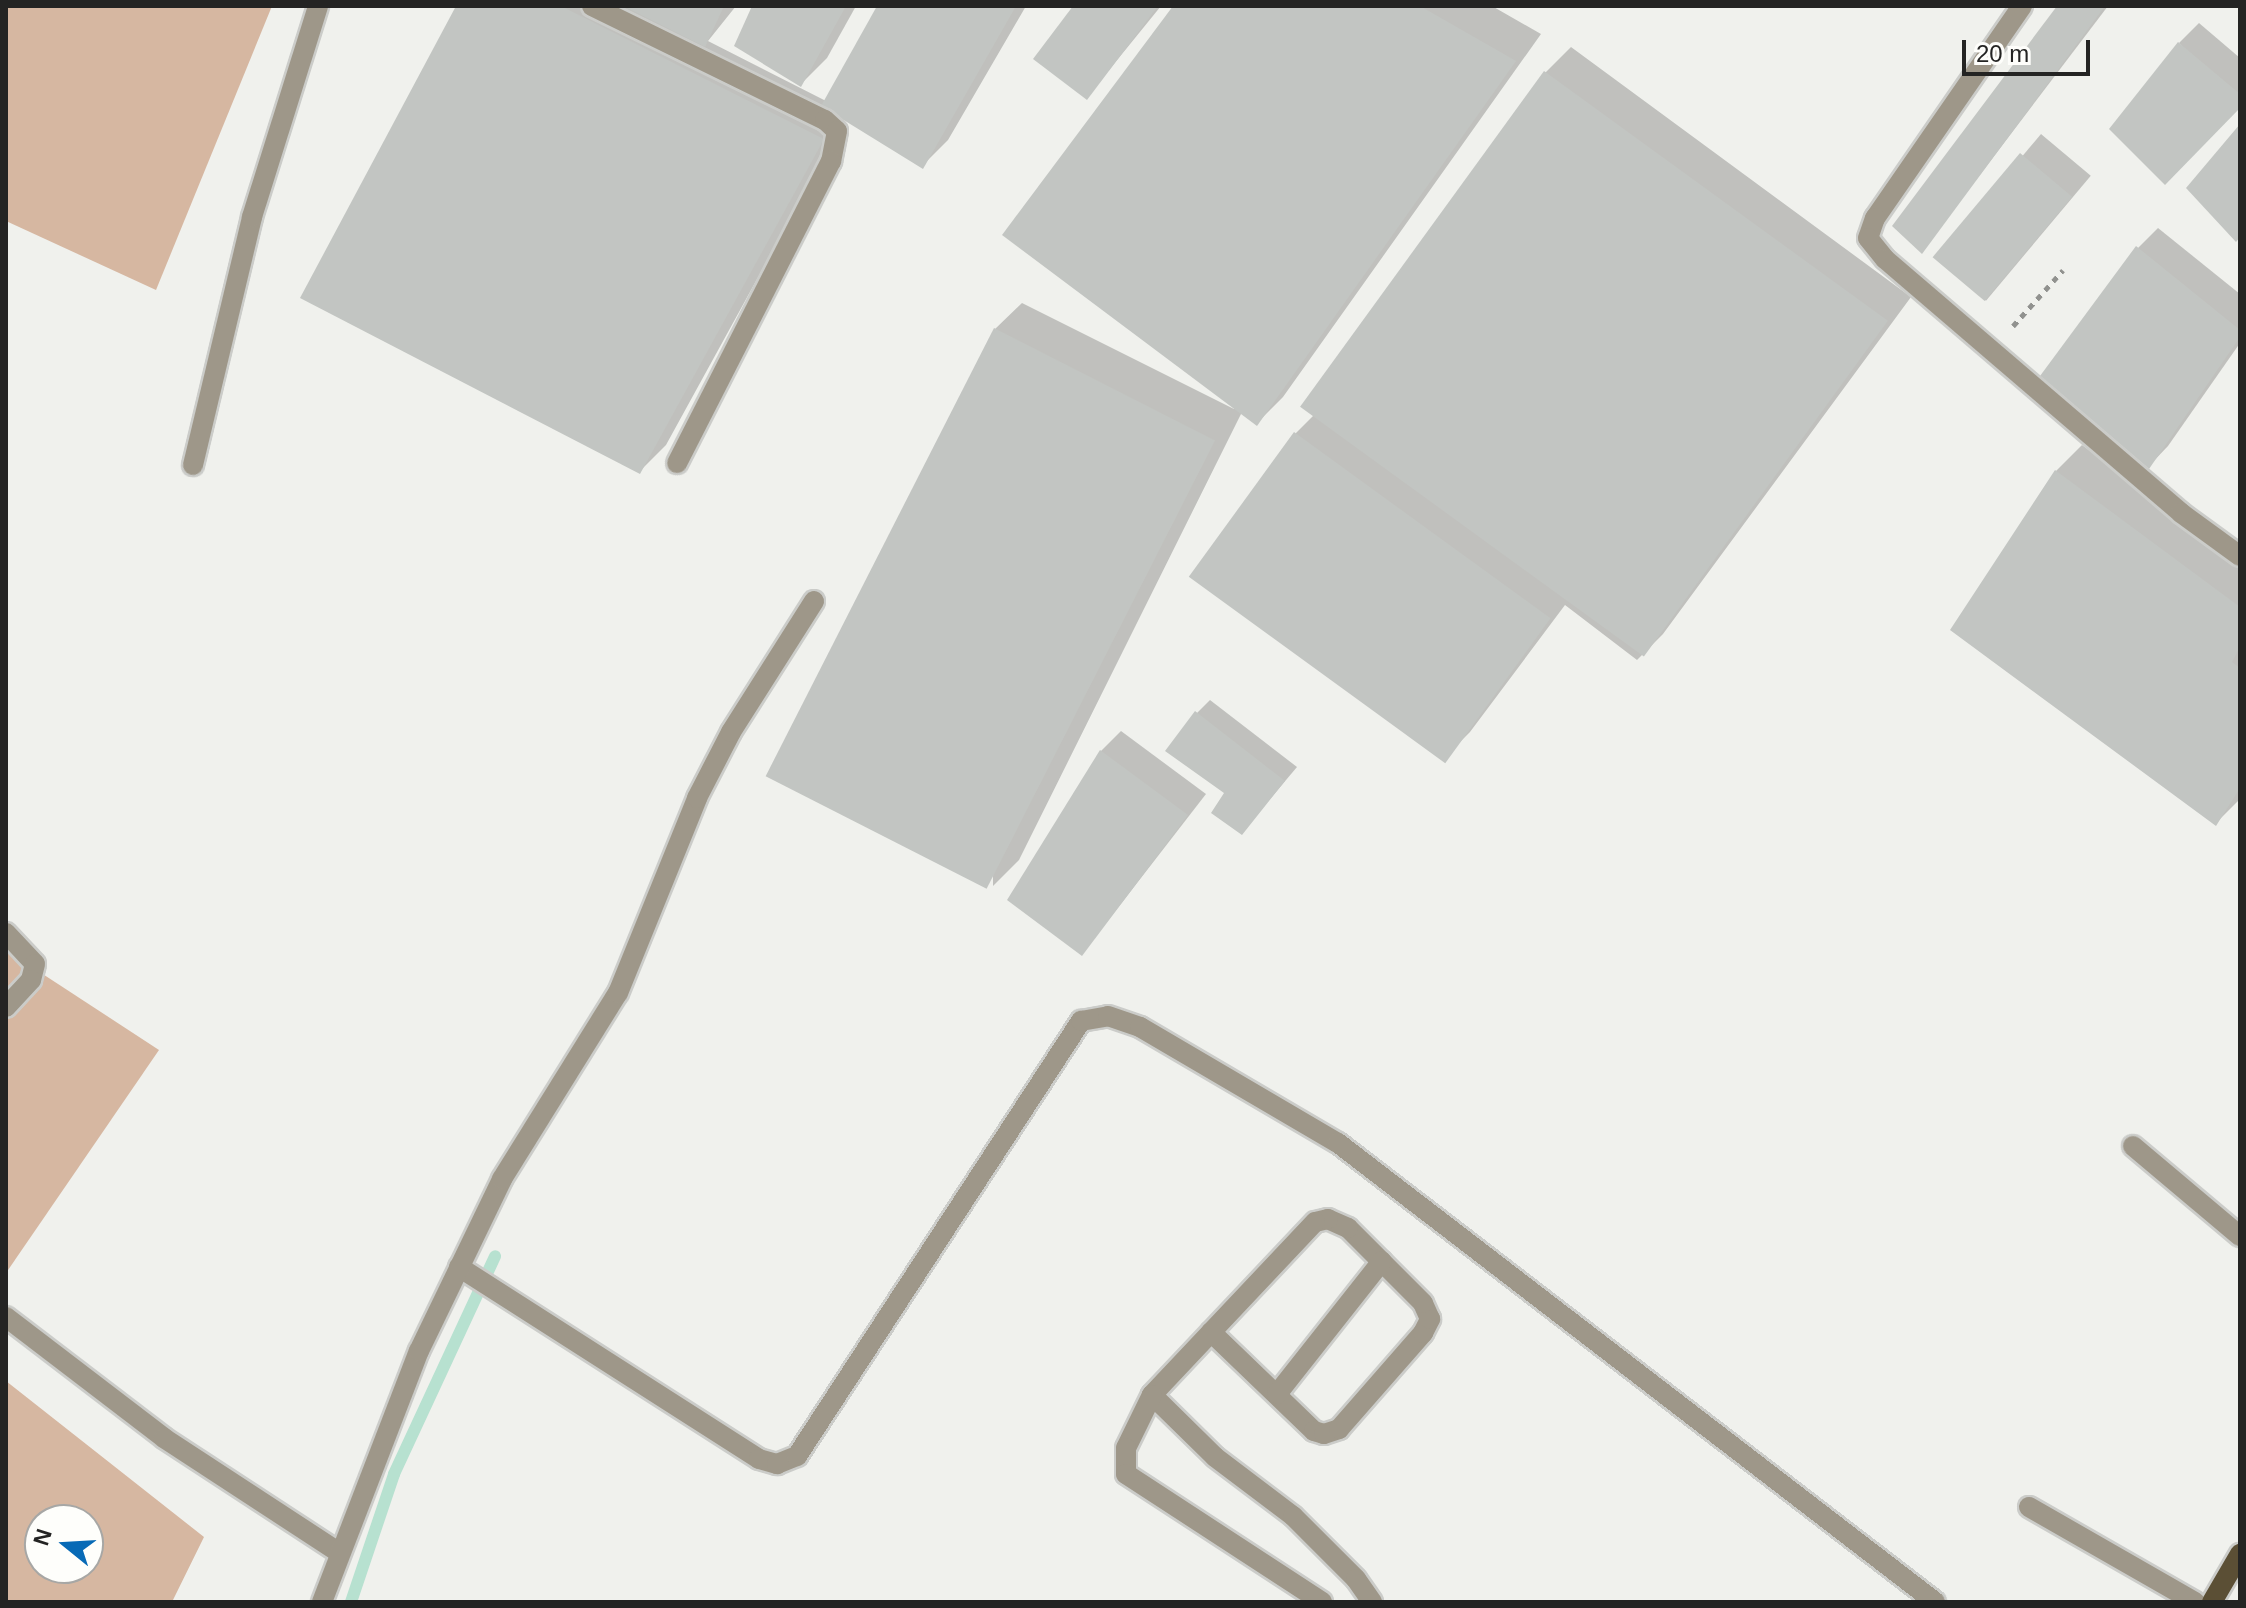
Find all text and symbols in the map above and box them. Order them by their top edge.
scale bar [1966,24,2094,74]
text: 20 m [1976,40,2029,67]
north arrow [24,1504,104,1584]
text: N [28,1526,57,1548]

